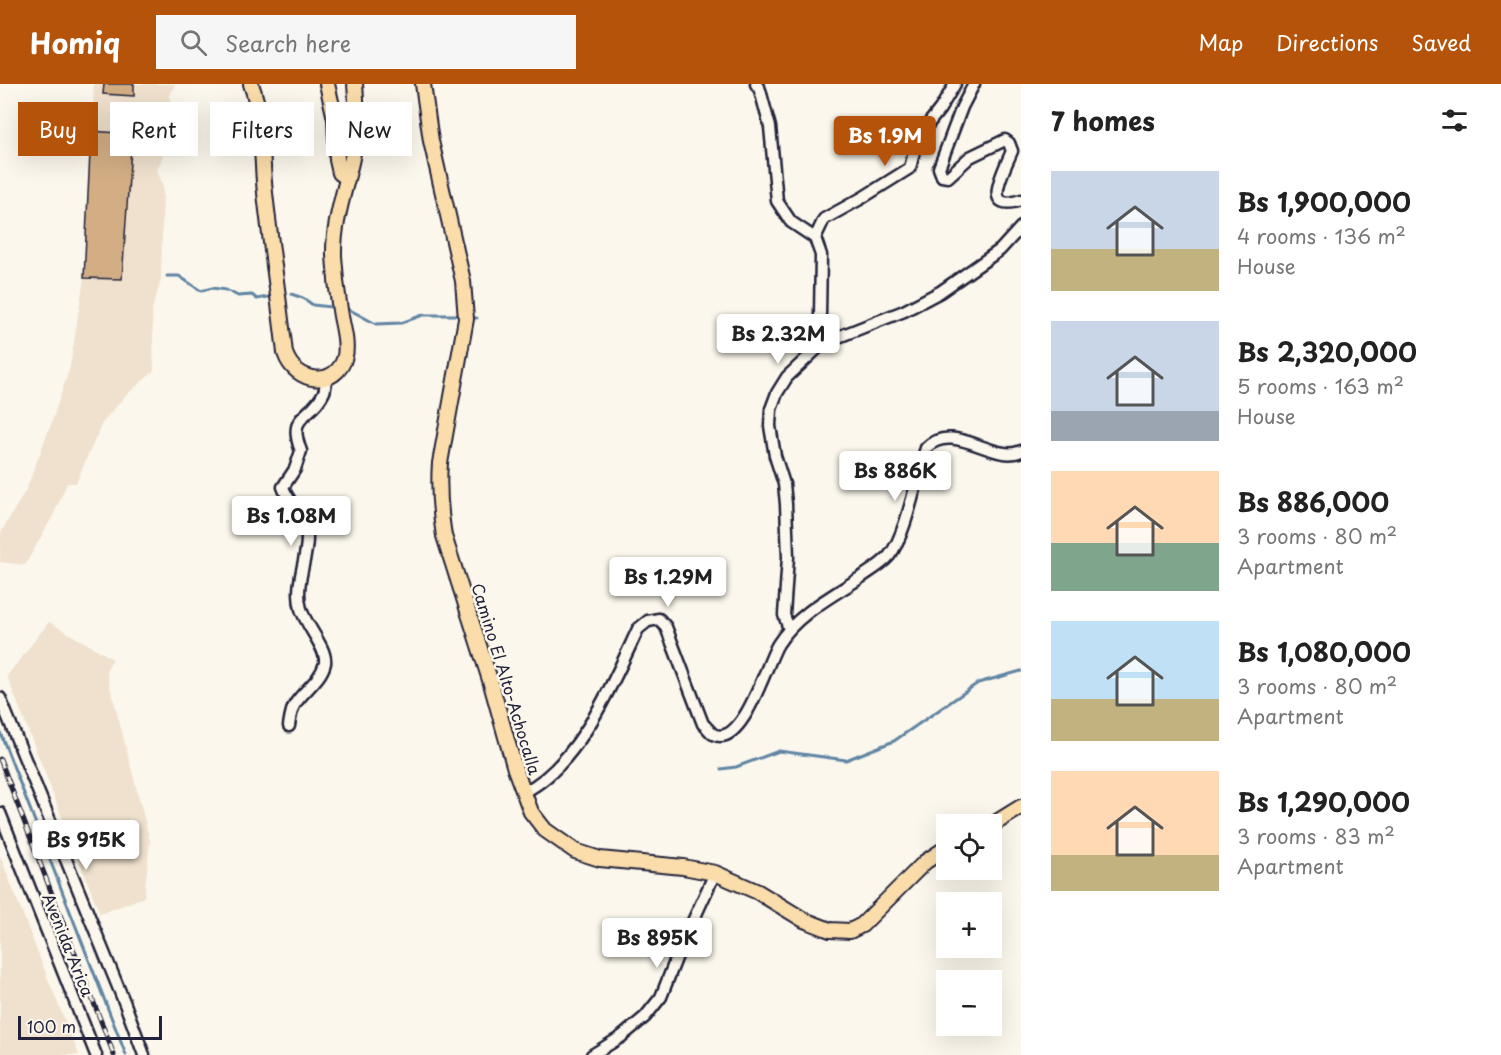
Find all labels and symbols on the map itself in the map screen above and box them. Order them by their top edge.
pin: Bs 1.9M [830,116,940,167]
pin: Bs 2.32M [716,314,840,365]
pin: Bs 886K [840,451,950,502]
pin: Bs 1.08M [229,496,353,547]
pin: Bs 1.29M [606,557,730,608]
street label: Camino El Alto-Achocalla [466,580,548,778]
pin: Bs 915K [31,820,141,871]
street label: Avenida Arica [37,889,101,1000]
pin: Bs 895K [602,918,712,969]
scale bar [18,1013,162,1040]

